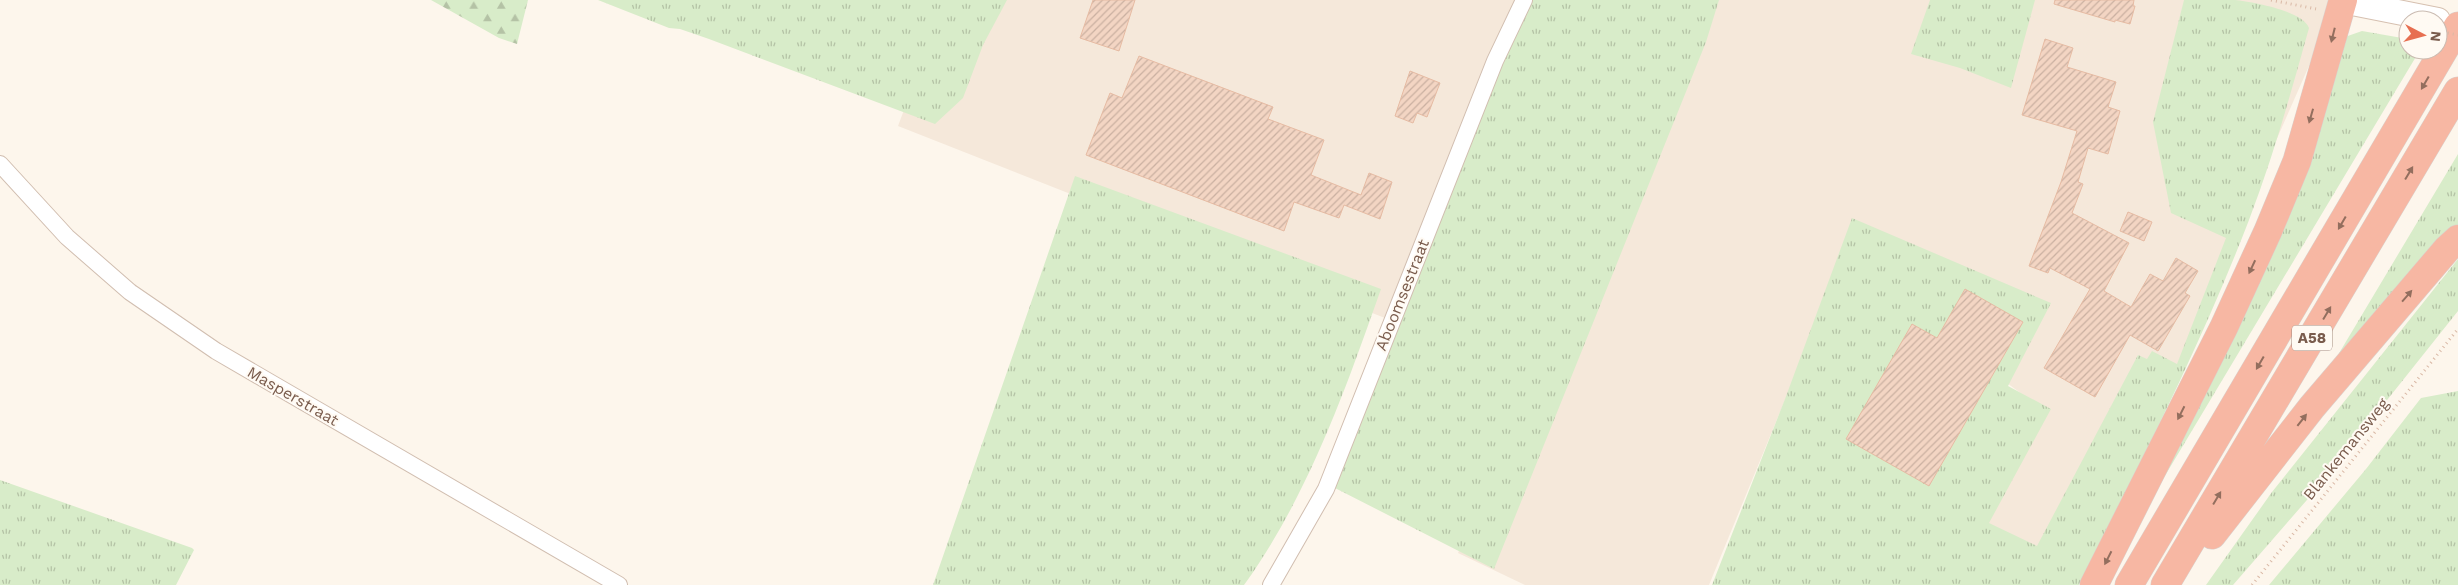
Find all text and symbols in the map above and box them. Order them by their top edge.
north arrow [2398,10,2448,60]
one-way arrow [2329,27,2337,42]
text: N [2427,30,2444,42]
one-way arrow [2420,76,2429,89]
one-way arrow [2306,108,2314,123]
one-way arrow [2405,167,2414,180]
one-way arrow [2338,216,2347,230]
street label: Aboomsestraat [1371,236,1433,354]
one-way arrow [2247,260,2255,274]
one-way arrow [2401,290,2413,302]
one-way arrow [2322,306,2331,319]
road number: A58 [2292,326,2332,350]
one-way arrow [2256,357,2265,370]
street label: Masperstraat [244,362,342,430]
street label: Blankemansweg [2299,394,2393,504]
one-way arrow [2177,406,2185,420]
one-way arrow [2297,413,2307,426]
one-way arrow [2213,490,2221,505]
one-way arrow [2104,551,2112,565]

